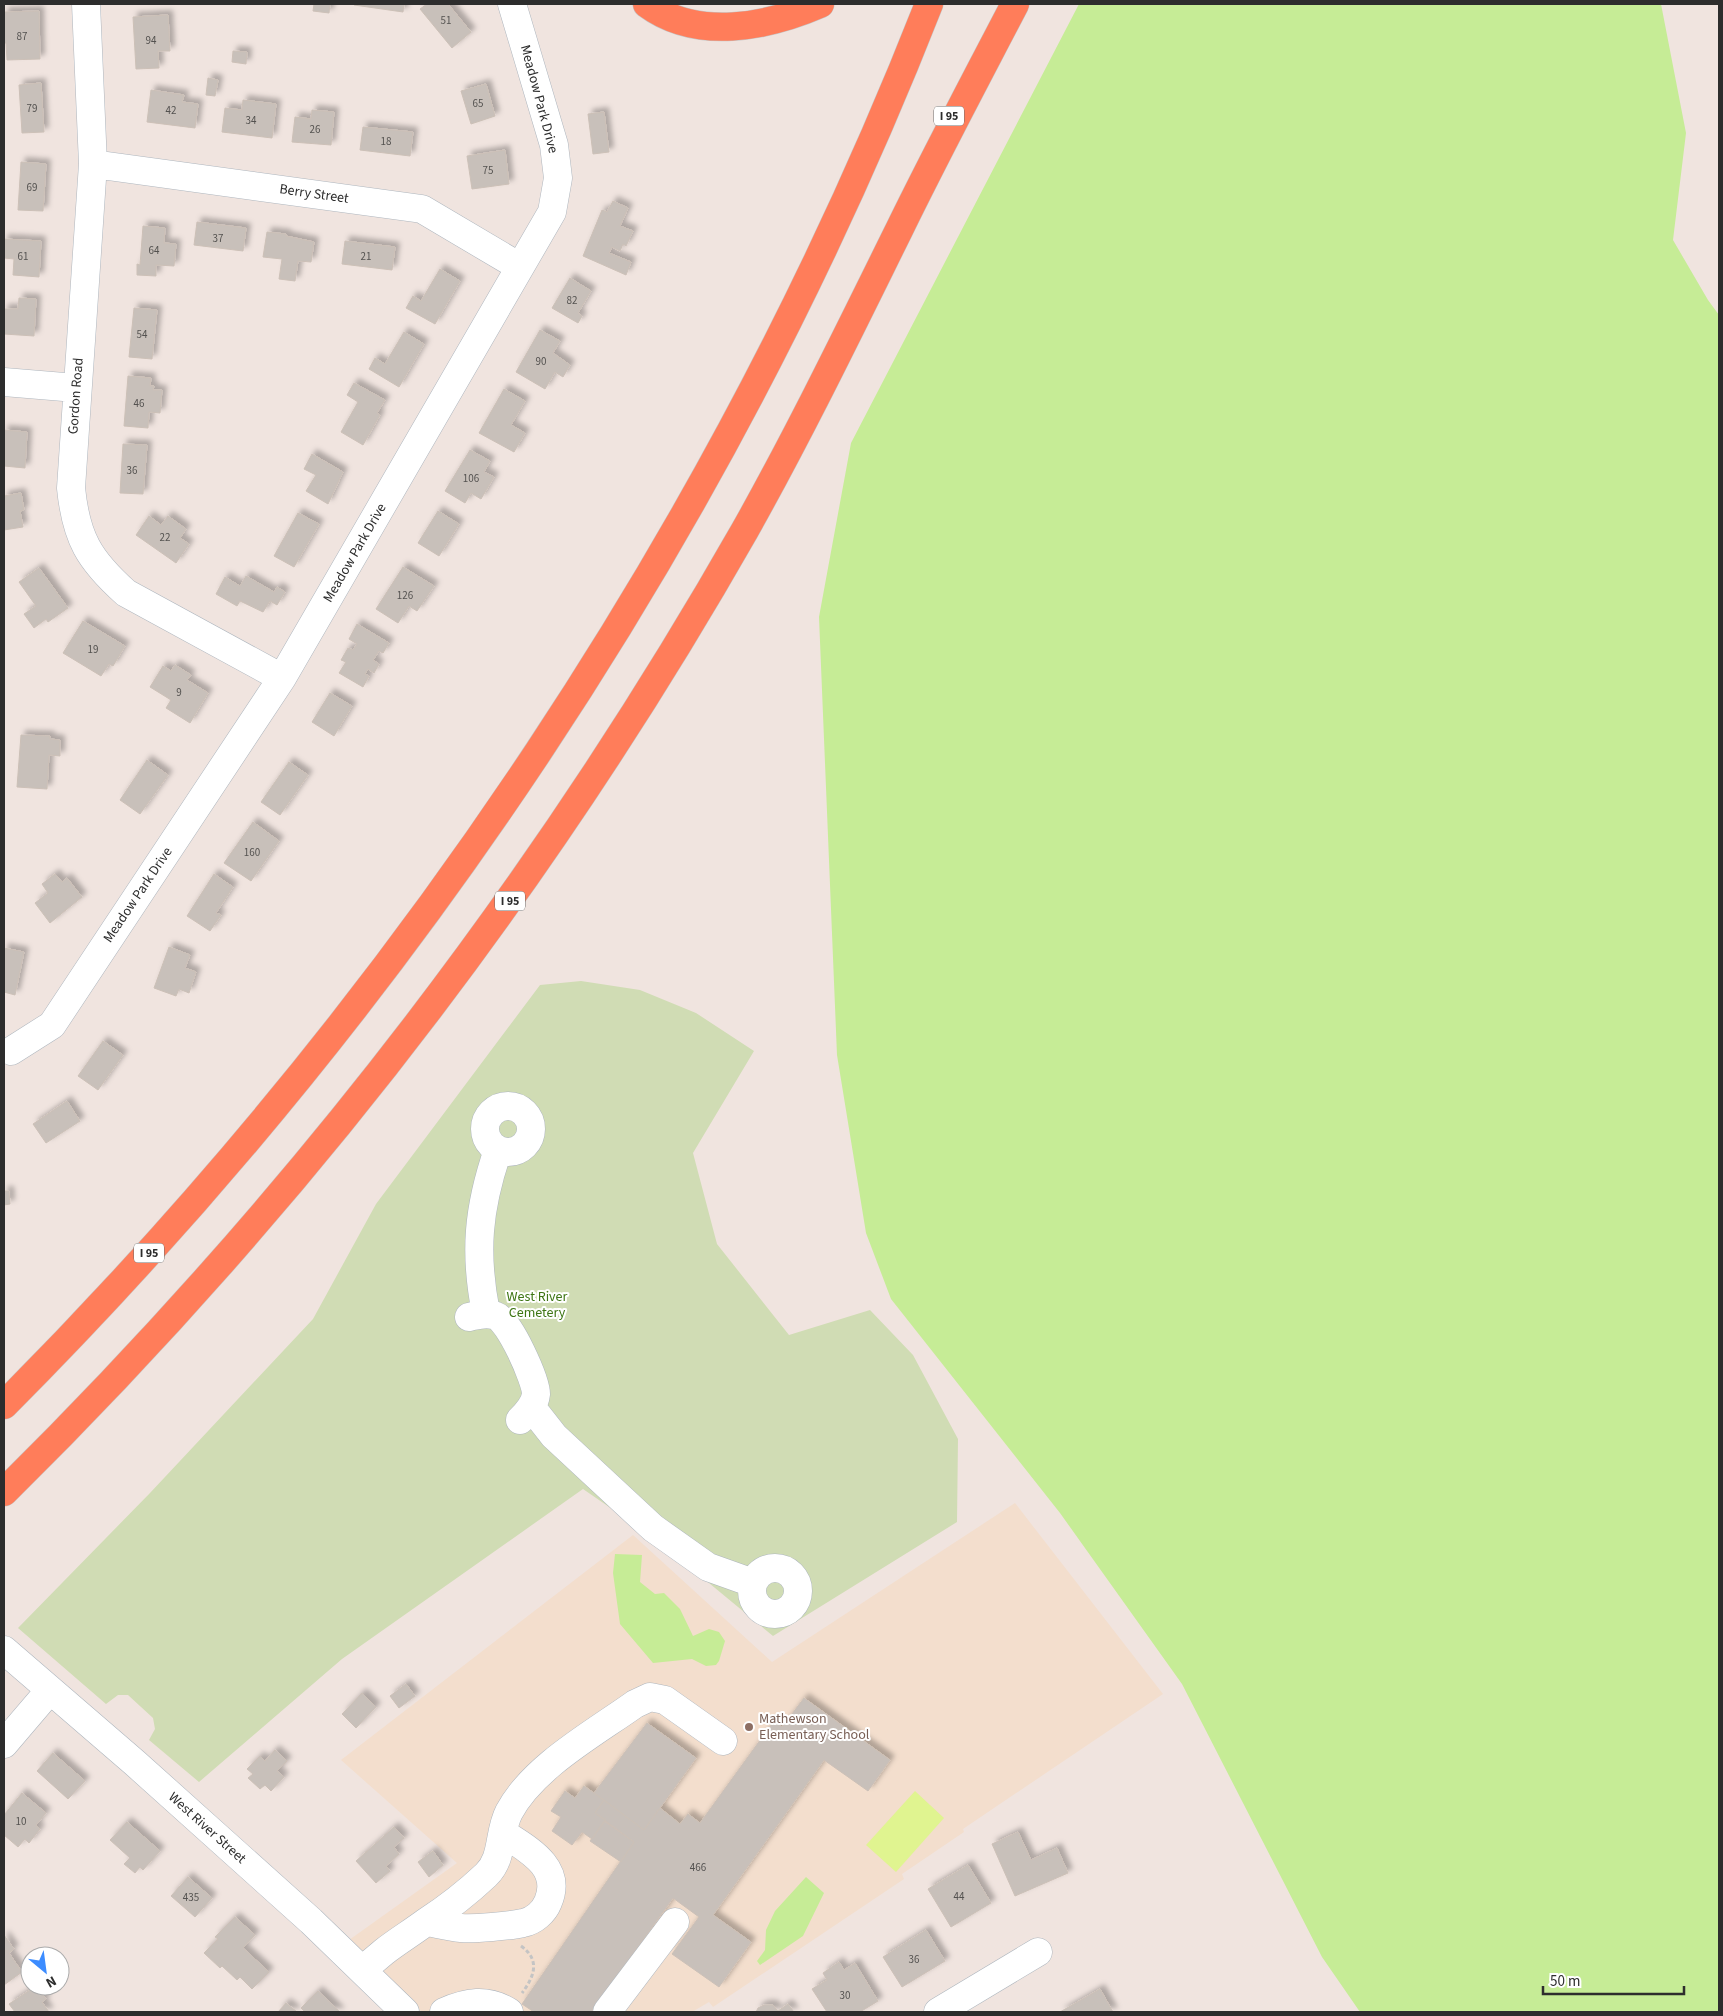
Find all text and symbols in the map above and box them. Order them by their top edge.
house number: 51 [441,13,451,28]
house number: 87 [17,29,27,44]
house number: 94 [146,33,157,48]
street label: Meadow Park Drive [515,43,563,155]
house number: 65 [473,96,483,111]
house number: 79 [27,101,37,116]
house number: 42 [166,103,176,118]
road number: I 95 [934,106,964,125]
house number: 34 [246,113,257,128]
house number: 26 [310,122,321,137]
house number: 18 [381,134,392,149]
house number: 75 [483,163,493,178]
street label: Berry Street [278,179,350,209]
house number: 69 [27,180,37,195]
house number: 37 [213,231,223,246]
house number: 64 [149,243,160,258]
house number: 61 [18,249,28,264]
house number: 21 [361,249,371,264]
house number: 82 [567,293,577,308]
house number: 54 [137,327,148,342]
house number: 90 [536,354,546,369]
street label: Gordon Road [63,357,89,435]
house number: 46 [134,396,145,411]
house number: 36 [127,463,138,478]
house number: 106 [463,471,480,486]
street label: Meadow Park Drive [318,500,392,606]
house number: 22 [160,530,170,545]
house number: 126 [397,588,414,603]
house number: 19 [88,642,98,657]
house number: 9 [176,685,182,700]
street label: Meadow Park Drive [99,843,177,947]
house number: 160 [244,845,260,860]
road number: I 95 [495,891,525,910]
road number: I 95 [134,1244,164,1262]
park label: West River Cemetery [507,1287,568,1323]
place label: Mathewson Elementary School [759,1709,870,1745]
marker: Mathewson Elementary School [743,1721,755,1733]
street label: West River Street [164,1788,251,1869]
house number: 10 [16,1814,26,1829]
house number: 466 [690,1860,707,1875]
house number: 44 [954,1889,965,1904]
house number: 435 [183,1890,199,1905]
north arrow [20,1946,70,1996]
house number: 36 [909,1952,920,1967]
scale bar [1543,1964,1684,1996]
text: N [42,1970,60,1992]
text: 50 m [1550,1971,1580,1992]
house number: 30 [840,1988,850,2003]

